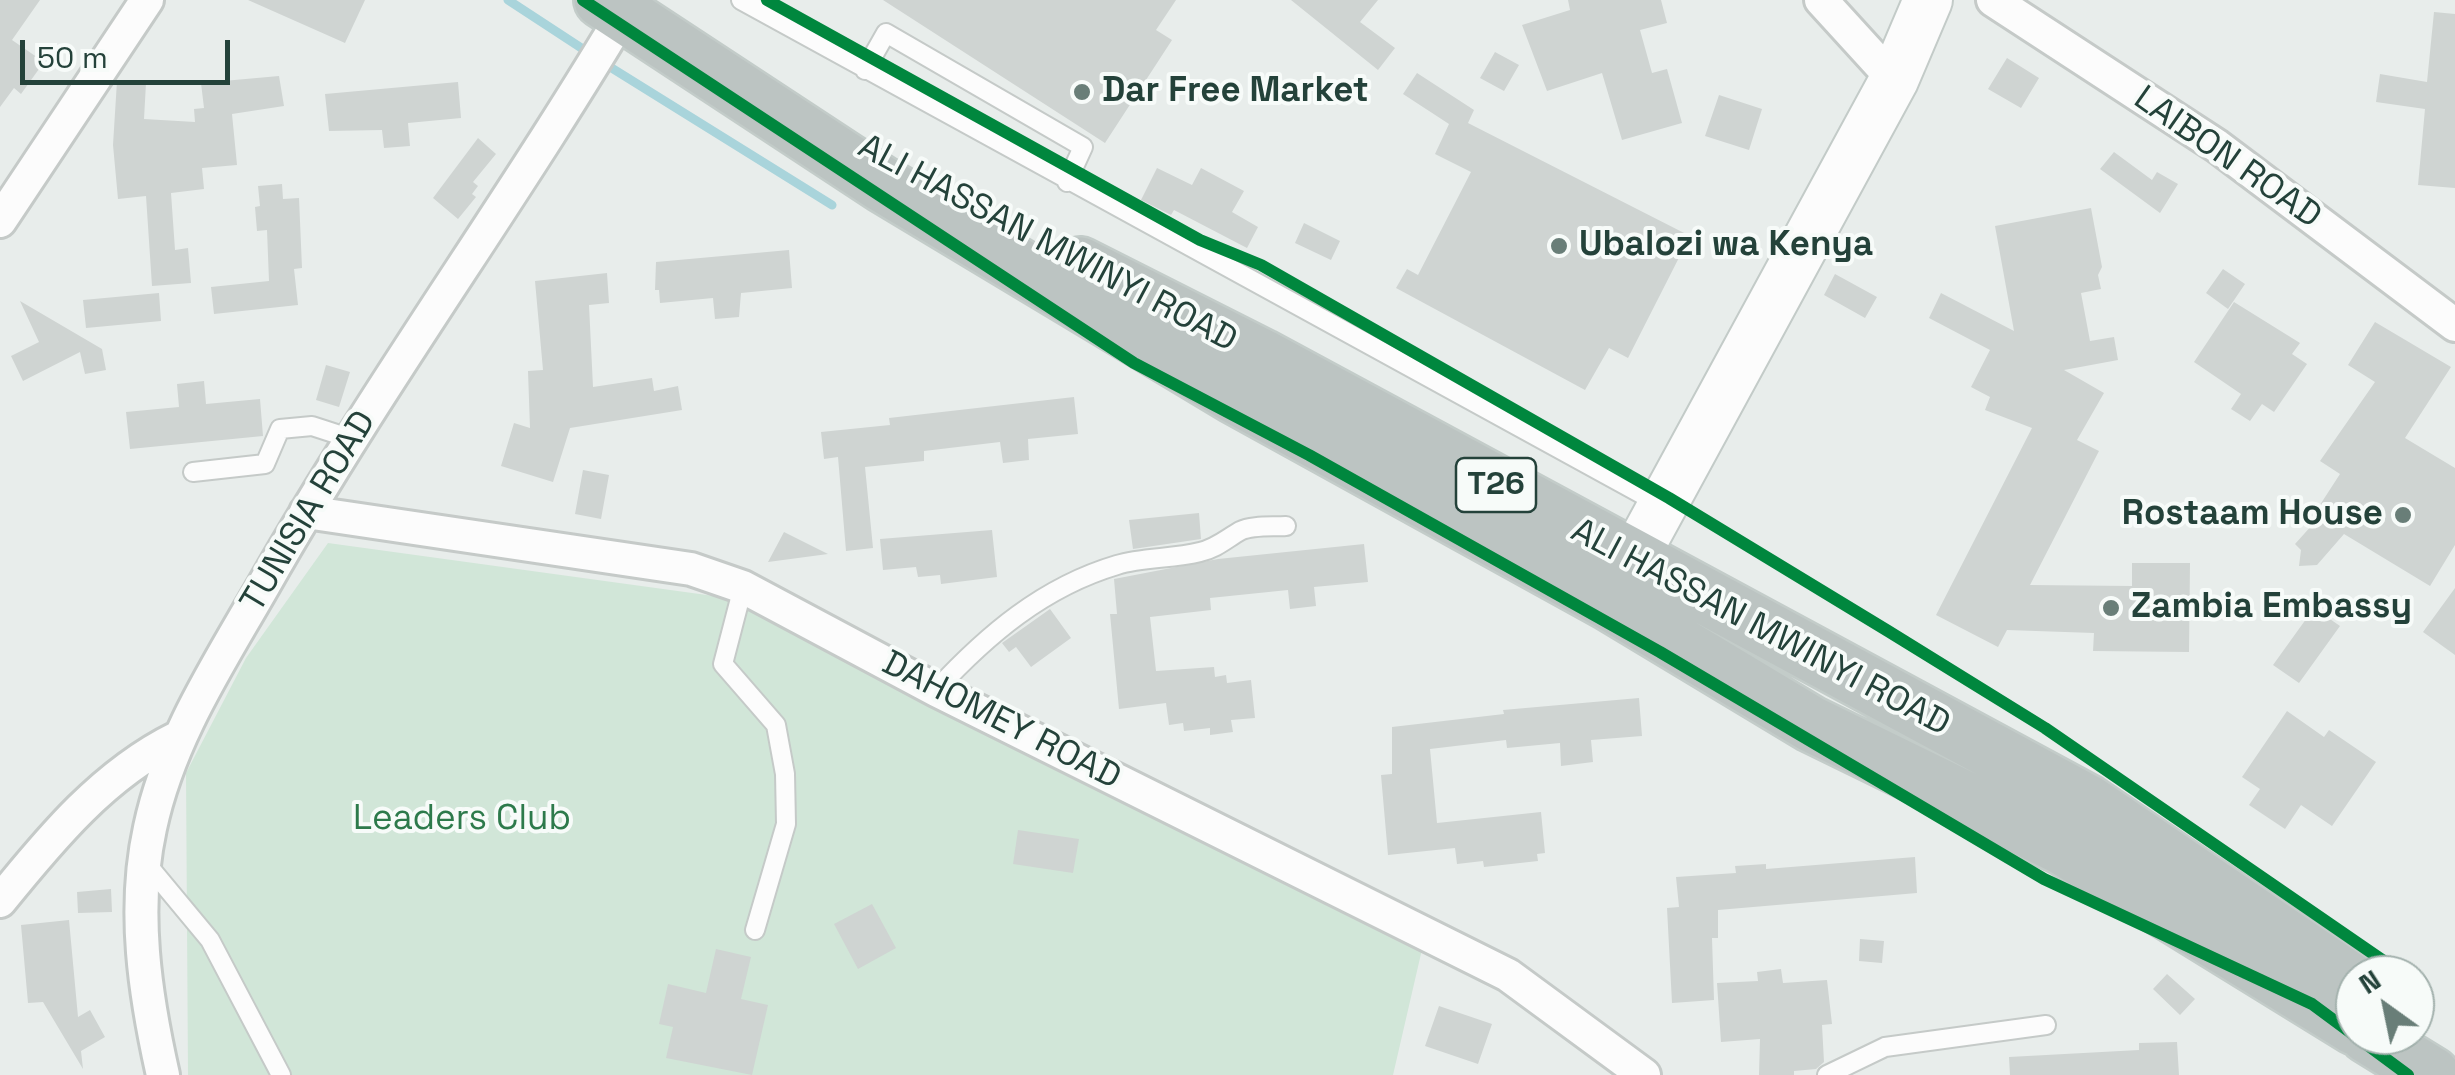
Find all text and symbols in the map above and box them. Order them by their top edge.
scale bar [25,20,235,82]
text: 50 m [37,38,108,77]
place label: Dar Free Market [1102,71,1369,113]
street label: LAIBON ROAD [2125,78,2329,238]
marker: Dar Free Market [1071,81,1093,103]
street label: ALI HASSAN MWINYI ROAD [851,126,1243,362]
place label: Ubalozi wa Kenya [1579,225,1873,267]
marker: Ubalozi wa Kenya [1548,235,1570,257]
street label: TUNISIA ROAD [233,404,385,620]
road number: T26 [1456,458,1536,512]
place label: Rostaam House [2122,494,2383,536]
marker: Rostaam House [2392,504,2414,526]
street label: ALI HASSAN MWINYI ROAD [1564,510,1956,746]
place label: Zambia Embassy [2131,587,2412,629]
marker: Zambia Embassy [2100,597,2122,619]
street label: DAHOMEY ROAD [875,643,1127,799]
park label: Leaders Club [353,799,571,841]
north arrow [2335,955,2435,1055]
text: N [2352,961,2387,1002]

